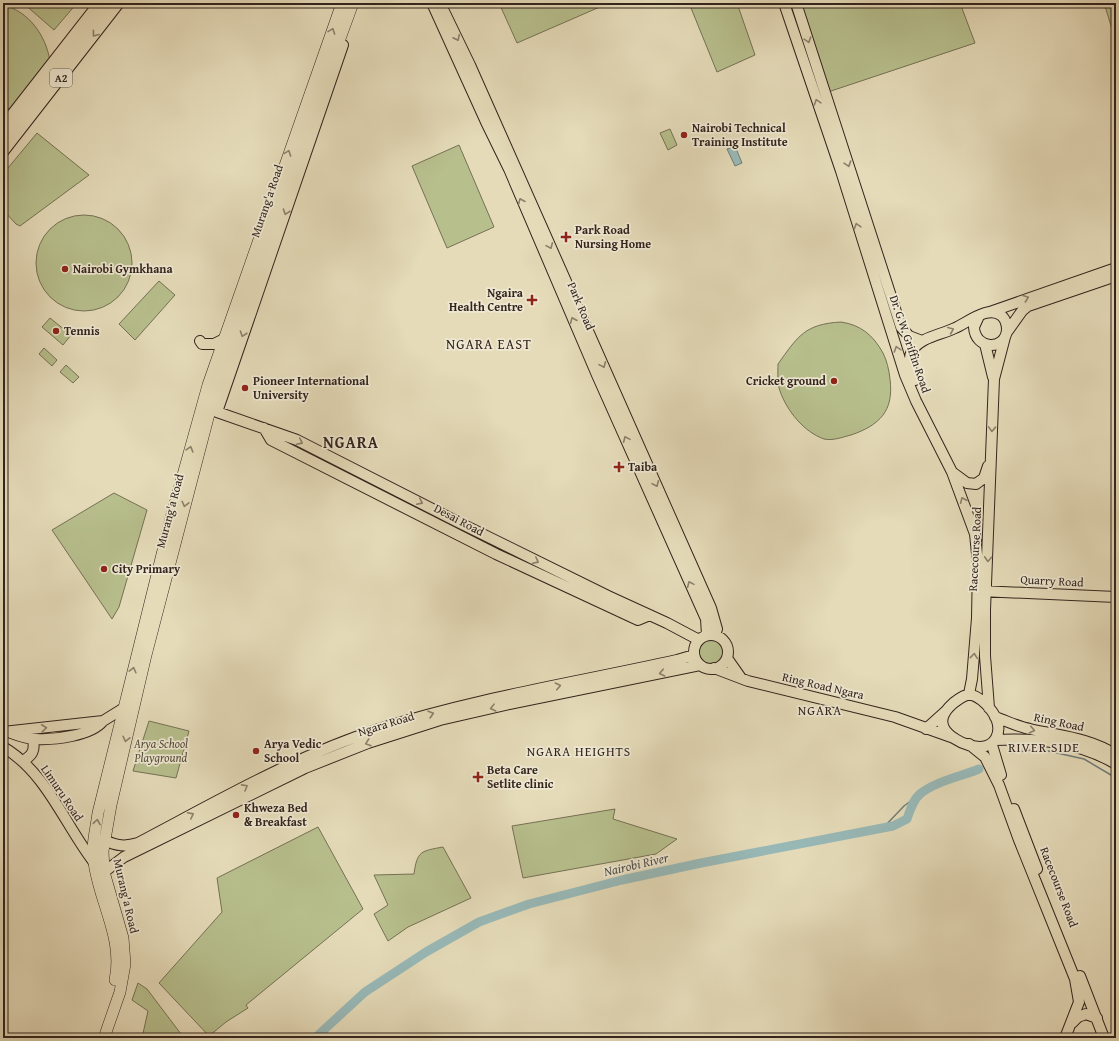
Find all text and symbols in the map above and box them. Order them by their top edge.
one-way arrow [327,27,336,34]
one-way arrow [92,30,100,37]
one-way arrow [452,34,460,42]
one-way arrow [803,36,811,43]
road number: A2 [50,69,72,87]
one-way arrow [813,99,822,106]
place label: Nairobi Technical Training Institute [692,119,788,150]
marker: Nairobi Technical Training Institute [679,130,689,140]
one-way arrow [284,150,292,157]
one-way arrow [843,160,852,167]
street label: Murang'a Road [246,162,287,240]
one-way arrow [518,198,526,205]
one-way arrow [282,208,290,215]
place label: Park Road Nursing Home [575,221,651,252]
one-way arrow [853,222,862,229]
marker: Park Road Nursing Home [560,231,572,243]
one-way arrow [546,243,554,250]
place label: Nairobi Gymkhana [73,260,173,277]
marker: Nairobi Gymkhana [60,264,70,274]
street label: Park Road [564,279,599,333]
place label: Ngaira Health Centre [449,284,524,315]
street label: Dr. G.W. Griffin Road [886,293,935,396]
marker: Ngaira Health Centre [526,294,538,306]
one-way arrow [1023,295,1030,303]
one-way arrow [570,317,578,325]
place label: Tennis [64,322,100,339]
marker: Tennis [51,326,61,336]
one-way arrow [947,327,954,335]
one-way arrow [239,331,248,338]
district label: NGARA EAST [446,334,532,354]
one-way arrow [893,346,902,353]
one-way arrow [598,361,606,368]
place label: Pioneer International University [253,372,369,403]
place label: Cricket ground [746,372,826,389]
marker: Cricket ground [829,376,839,386]
marker: Pioneer International University [240,383,250,393]
one-way arrow [988,426,996,432]
district label: NGARA [323,430,379,454]
one-way arrow [623,436,631,444]
one-way arrow [296,437,304,445]
one-way arrow [185,446,194,453]
place label: Taiba [628,458,658,475]
marker: Taiba [613,461,625,473]
street label: Murang'a Road [151,471,188,550]
one-way arrow [651,480,659,487]
one-way arrow [416,497,424,505]
one-way arrow [959,497,967,504]
street label: Desai Road [431,499,488,540]
one-way arrow [181,501,189,507]
street label: Racecourse Road [964,506,985,592]
one-way arrow [532,556,540,564]
one-way arrow [983,556,992,562]
place label: City Primary [112,560,181,577]
marker: City Primary [99,564,109,574]
street label: Quarry Road [1020,570,1085,591]
one-way arrow [687,580,695,588]
one-way arrow [969,653,978,659]
one-way arrow [129,667,137,673]
one-way arrow [658,668,665,676]
street label: Ring Road Ngara [781,668,866,703]
one-way arrow [555,682,561,690]
district label: NGARA [798,701,842,720]
one-way arrow [490,704,497,712]
street label: Ngara Road [356,707,417,740]
street label: Ring Road [1033,708,1086,735]
one-way arrow [427,710,434,719]
one-way arrow [41,724,47,733]
one-way arrow [1029,725,1035,733]
one-way arrow [122,735,130,742]
park label: Arya School Playground [133,735,188,766]
place label: Arya Vedic School [264,735,322,766]
one-way arrow [365,738,372,746]
district label: RIVER SIDE [1008,738,1080,757]
district label: NGARA HEIGHTS [527,742,631,761]
marker: Arya Vedic School [251,746,261,756]
street label: Limuru Road [37,761,88,825]
place label: Beta Care Setlite clinic [487,761,554,792]
marker: Beta Care Setlite clinic [472,771,484,783]
one-way arrow [241,784,249,791]
place label: Khweza Bed & Breakfast [244,799,308,830]
marker: Khweza Bed & Breakfast [231,810,241,820]
one-way arrow [187,812,194,820]
one-way arrow [92,819,101,825]
street label: Racecourse Road [1036,844,1083,930]
water label: Nairobi River [602,848,671,881]
street label: Murang'a Road [110,857,143,935]

